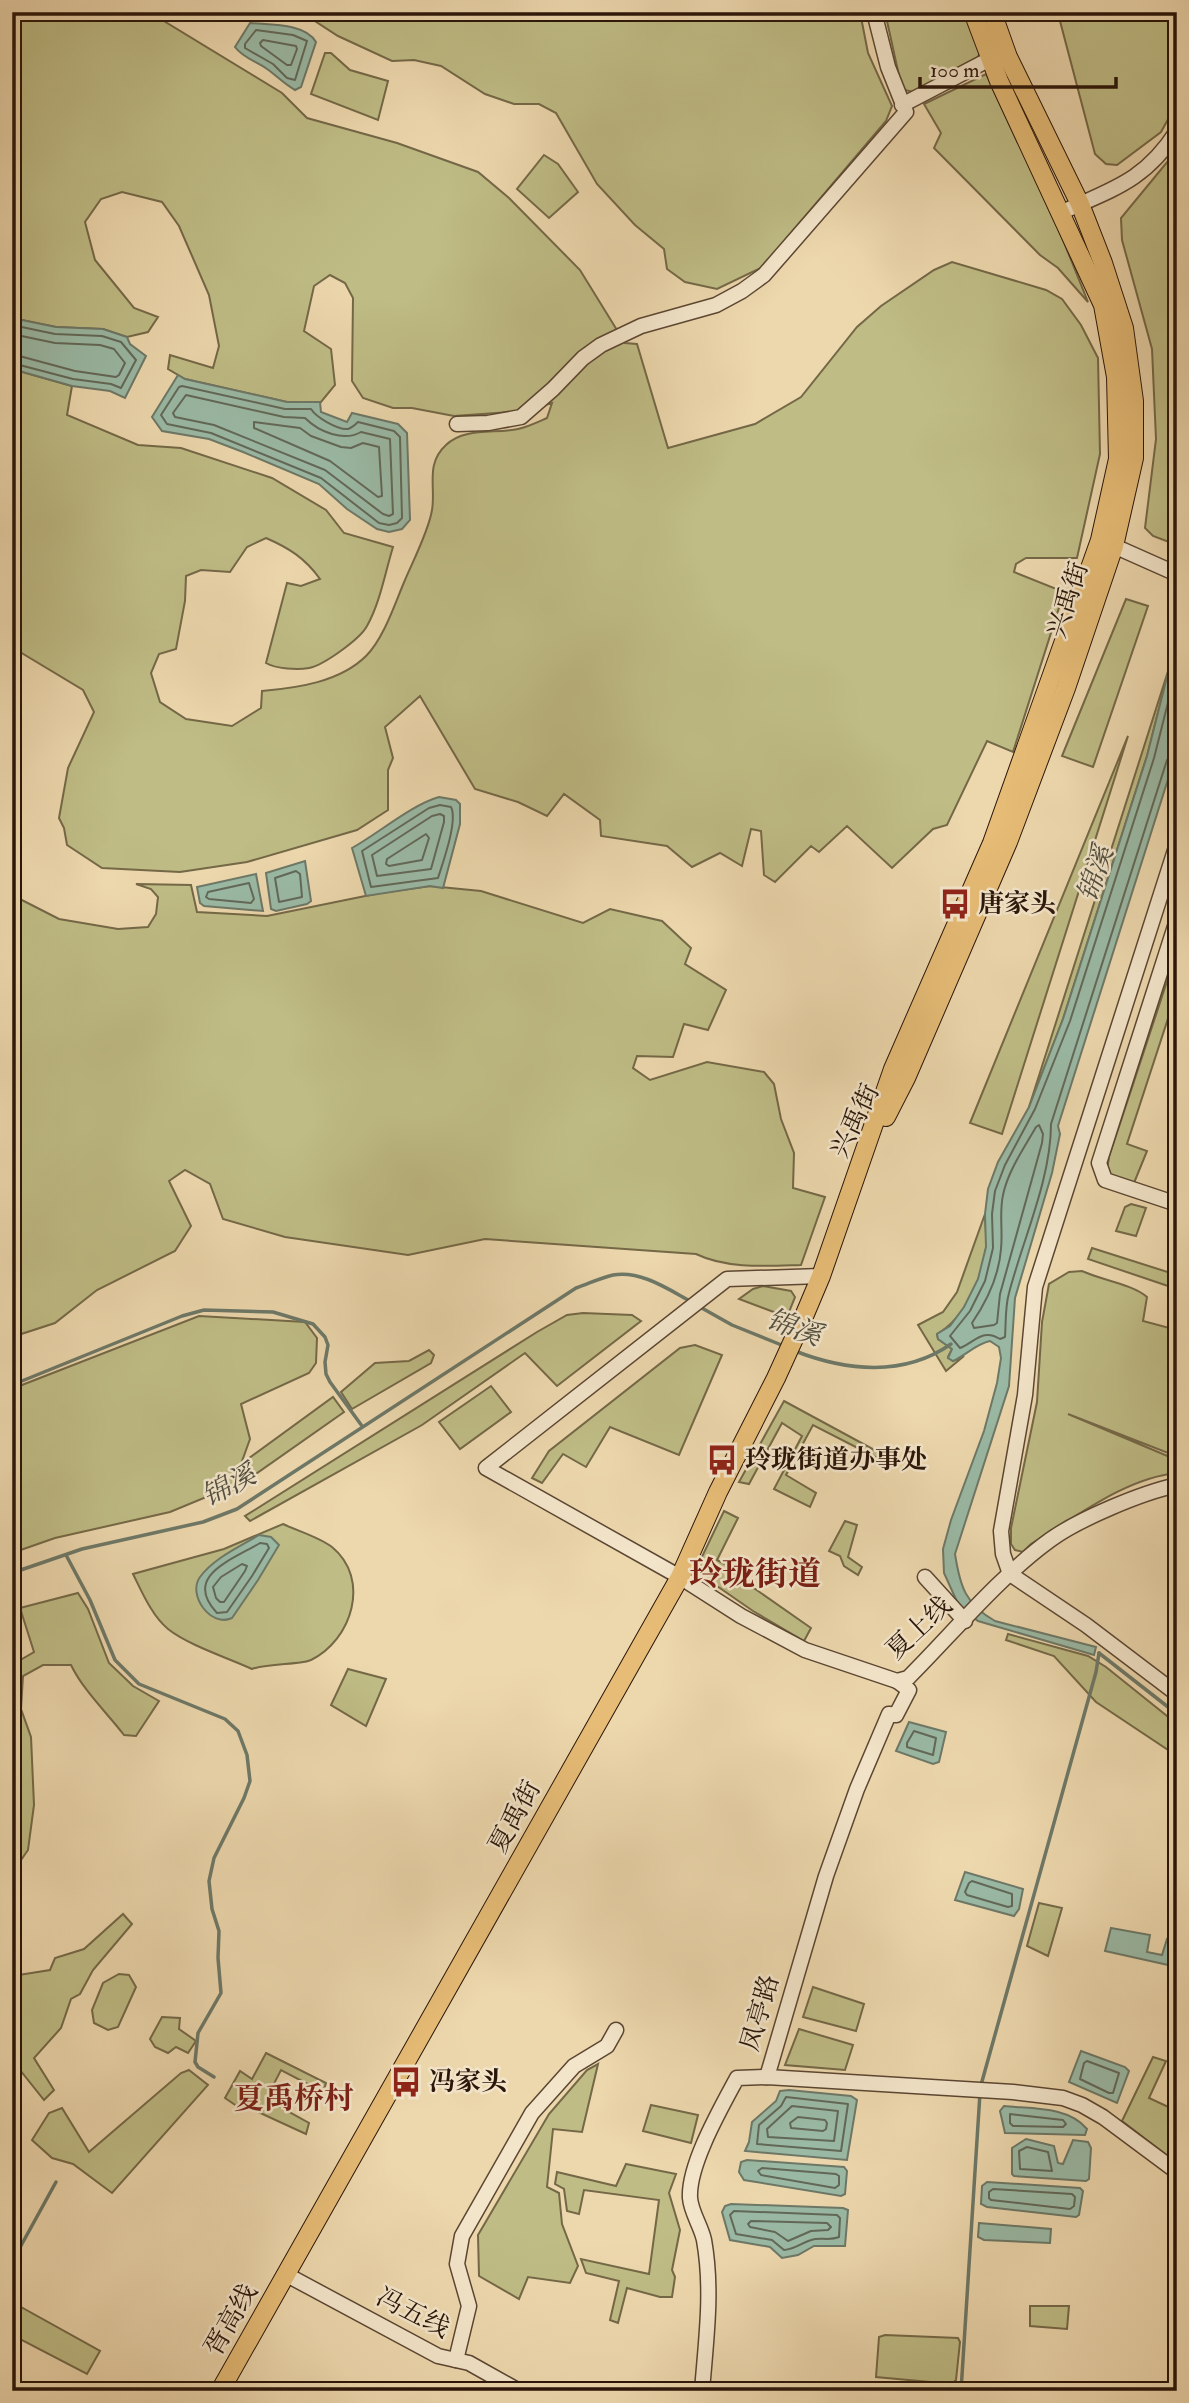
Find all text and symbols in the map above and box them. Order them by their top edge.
scale bar [920,46,1116,90]
text: 100 m [930,57,980,84]
street label: 兴禹街 [1041,558,1095,642]
water label: 锦溪 [1070,839,1123,906]
bus stop icon: 唐家头 [938,887,972,921]
place label: 唐家头 [978,888,1056,920]
street label: 兴禹街 [824,1079,886,1163]
water label: 锦溪 [762,1302,829,1355]
bus stop icon: 玲珑街道办事处 [705,1443,739,1477]
place label: 玲珑街道办事处 [745,1444,927,1476]
water label: 锦溪 [196,1456,265,1515]
district label: 玲珑街道 [689,1554,821,1595]
street label: 夏上线 [880,1590,958,1666]
street label: 夏禹街 [482,1775,548,1859]
street label: 凤亭路 [734,1971,786,2055]
bus stop icon: 冯家头 [389,2065,423,2099]
place label: 冯家头 [429,2066,507,2098]
district label: 夏禹桥村 [234,2080,354,2117]
street label: 胥高线 [198,2278,264,2362]
street label: 冯五线 [371,2281,455,2345]

